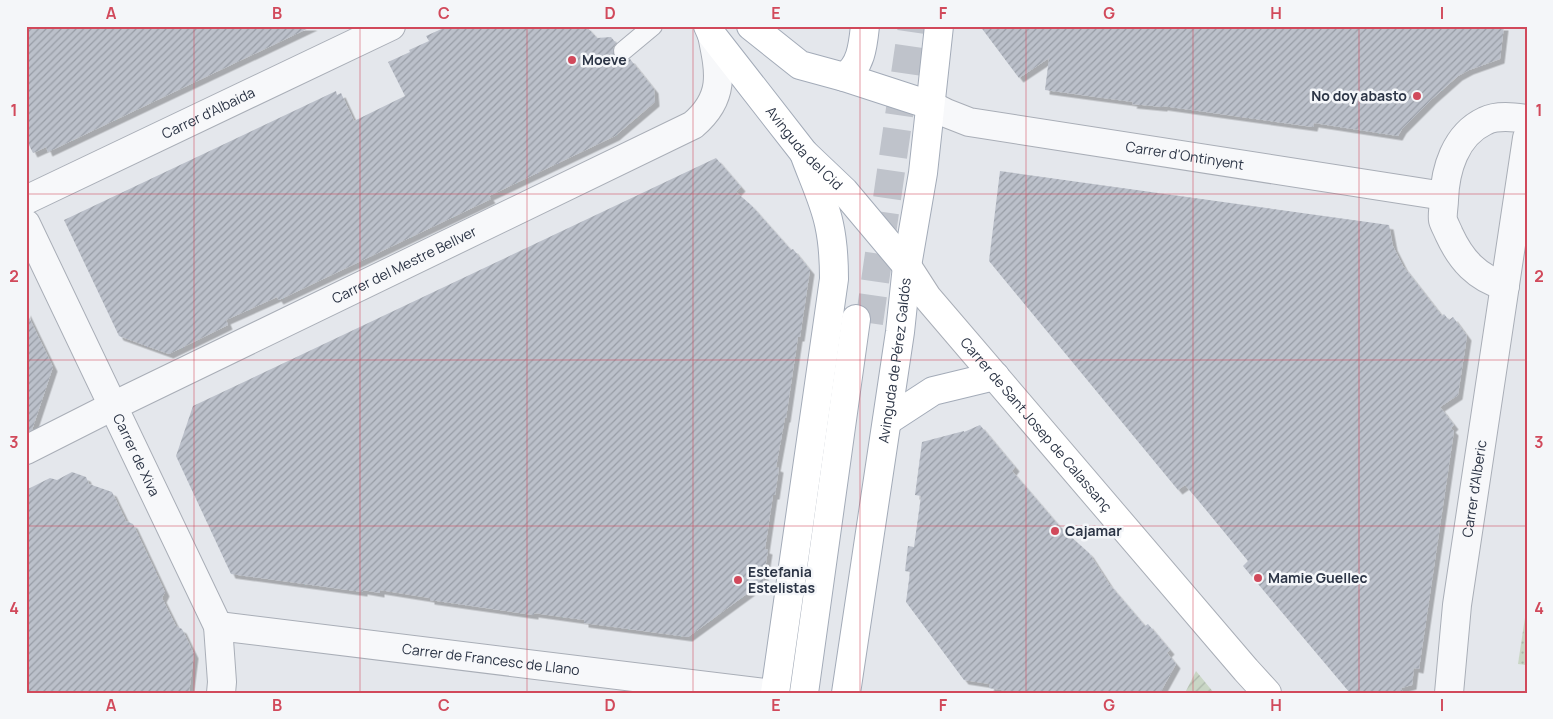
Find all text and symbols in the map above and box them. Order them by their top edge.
text: A [106,2,117,24]
text: B [272,2,282,24]
text: C [438,2,450,24]
text: D [604,2,616,24]
text: E [771,2,781,24]
text: F [939,2,948,24]
text: G [1103,2,1115,24]
text: H [1270,2,1282,24]
text: I [1440,2,1444,24]
place label: Moeve [582,50,627,69]
marker: Moeve [566,54,578,66]
street label: Carrer d'Albaida [158,82,258,143]
place label: No doy abasto [1311,86,1407,105]
marker: No doy abasto [1411,90,1423,102]
text: 1 [10,99,18,121]
text: 1 [1535,99,1543,121]
street label: Avinguda del Cid [762,102,847,194]
street label: Carrer d'Ontinyent [1124,137,1246,174]
street label: Carrer del Mestre Bellver [328,221,479,308]
text: 2 [9,265,19,287]
text: 2 [1534,265,1544,287]
street label: Avinguda de Pérez Galdós [873,277,915,444]
street label: Carrer de Sant Josep de Calassanç [957,333,1117,516]
street label: Carrer de Xiva [109,410,165,499]
text: 3 [9,431,19,453]
text: 3 [1534,431,1544,453]
street label: Carrer d'Alberic [1457,438,1491,539]
place label: Cajamar [1065,521,1122,540]
marker: Cajamar [1049,525,1061,537]
place label: Estefania Estelistas [748,562,815,597]
place label: Mamie Guellec [1268,568,1368,587]
marker: Mamie Guellec [1252,572,1264,584]
marker: Estefania Estelistas [732,574,744,586]
text: 4 [9,597,19,619]
text: 4 [1534,597,1544,619]
street label: Carrer de Francesc de Llano [401,639,581,679]
text: A [106,694,117,716]
text: B [272,694,282,716]
text: C [438,694,450,716]
text: D [604,694,616,716]
text: E [771,694,781,716]
text: F [939,694,948,716]
text: G [1103,694,1115,716]
text: H [1270,694,1282,716]
text: I [1440,694,1444,716]

